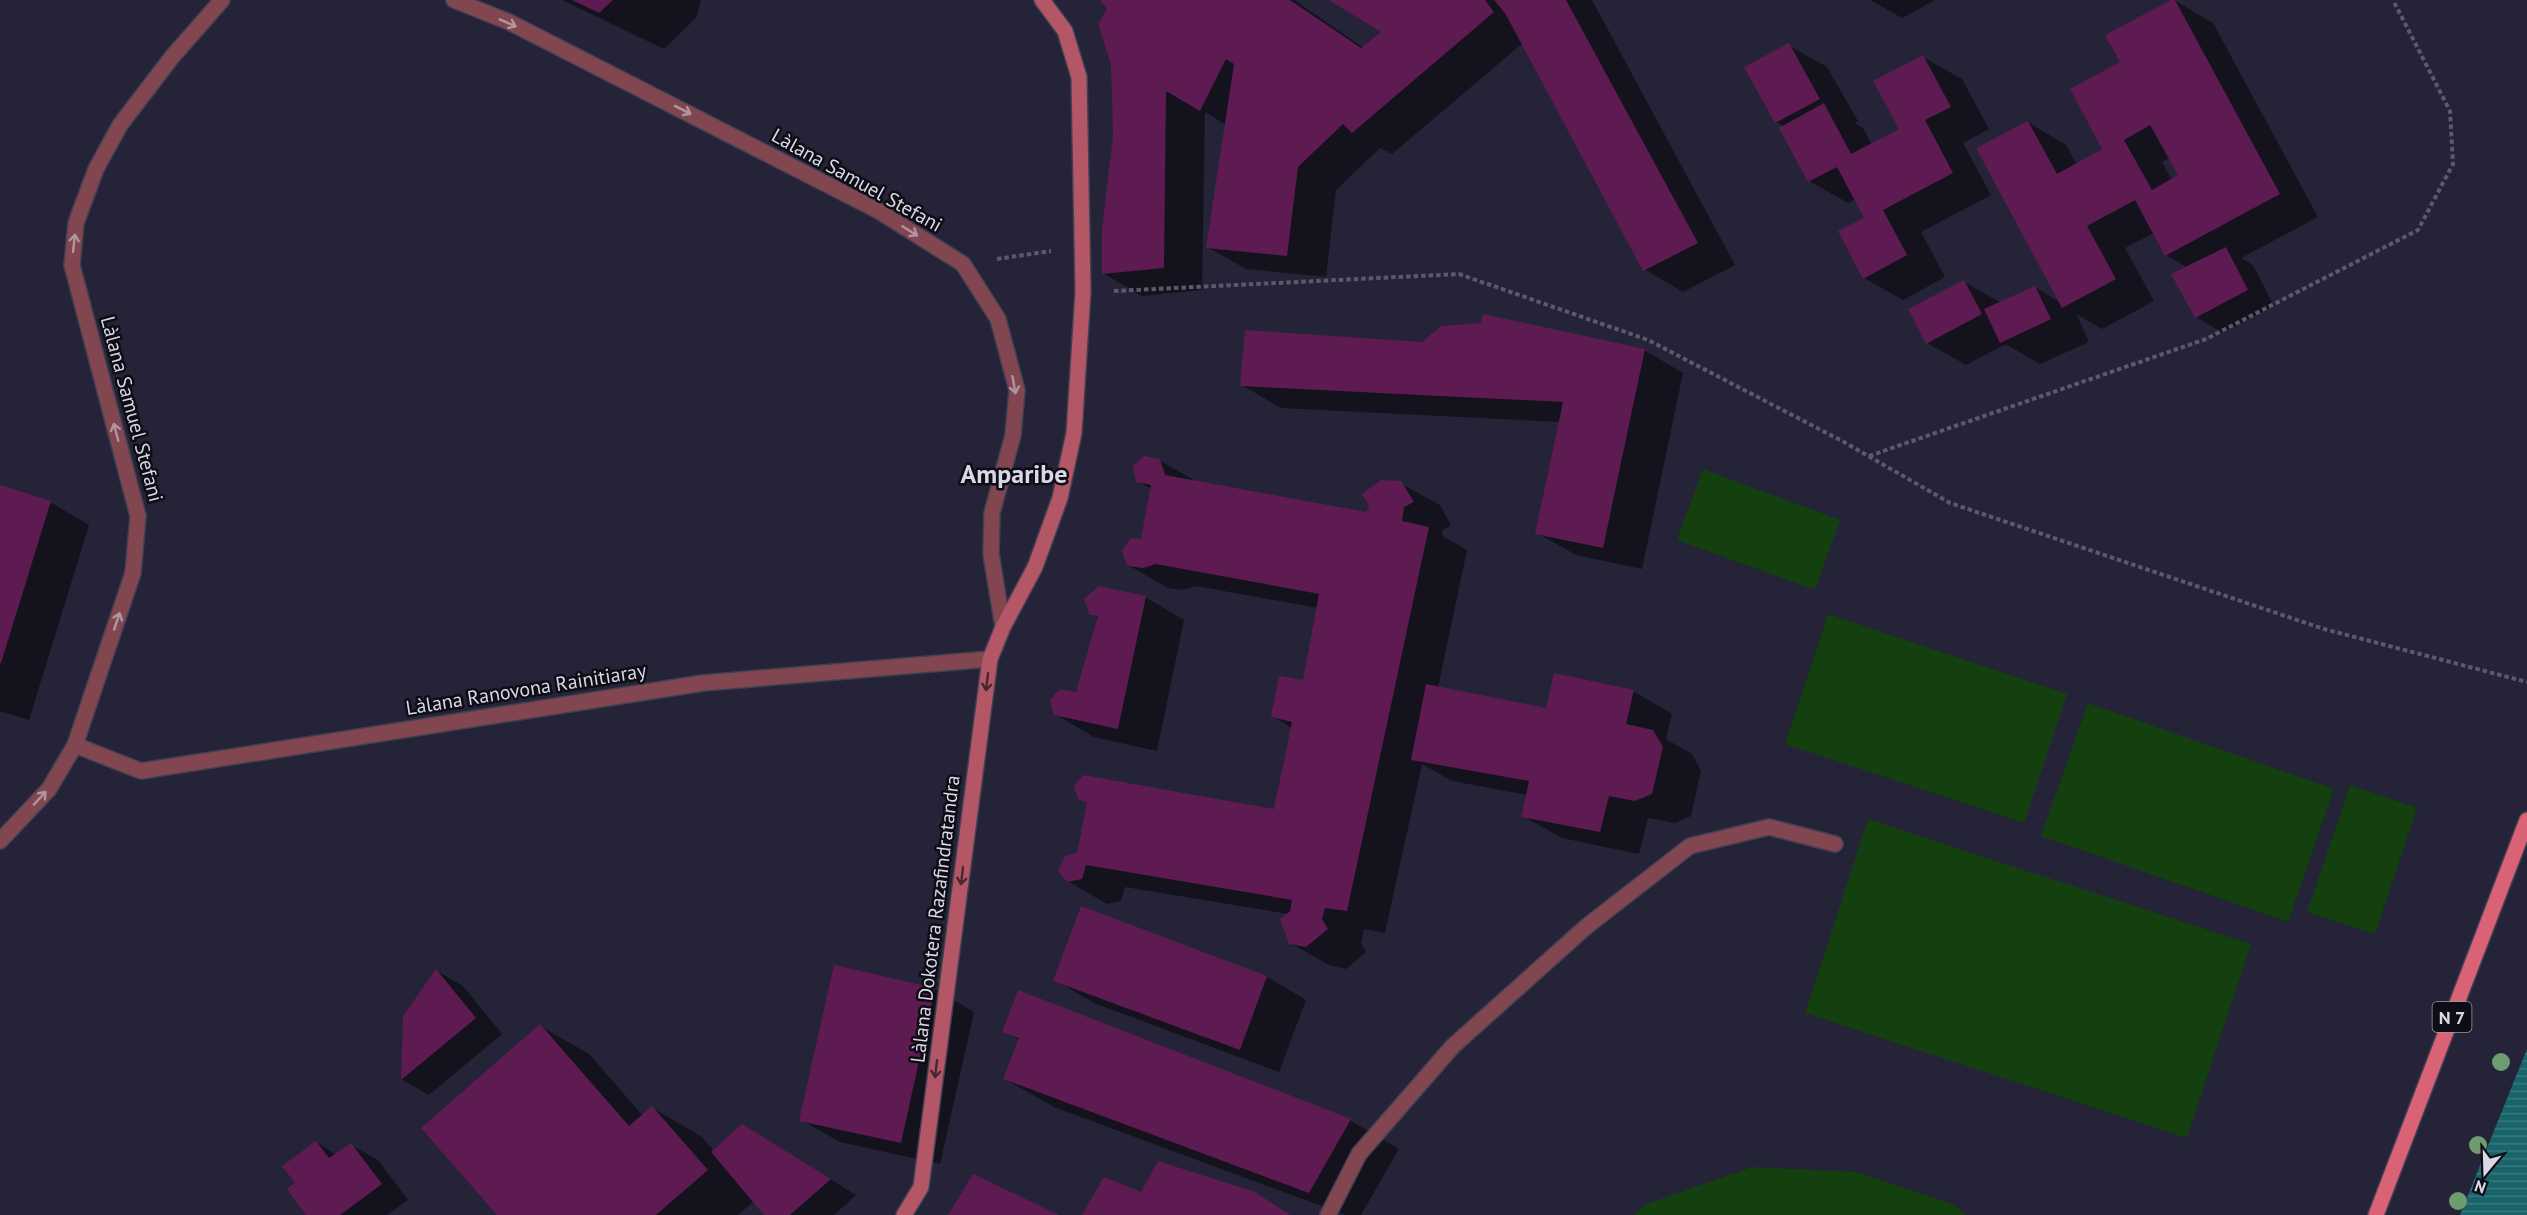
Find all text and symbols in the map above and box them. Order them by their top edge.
one-way arrow [499,17,517,29]
one-way arrow [673,105,691,116]
street label: Làlana Samuel Stefani [767,122,947,238]
one-way arrow [901,225,918,237]
one-way arrow [69,233,80,253]
street label: Làlana Samuel Stefani [95,313,169,505]
one-way arrow [1009,374,1020,394]
one-way arrow [110,423,121,442]
district label: Amparibe [961,457,1067,490]
one-way arrow [113,612,124,631]
street label: Làlana Ranovona Rainitiaray [404,657,649,721]
one-way arrow [981,672,992,692]
street label: Làlana Dokotera Razafindratandra [904,774,966,1064]
one-way arrow [33,791,47,806]
one-way arrow [956,865,967,885]
road number: N 7 [2432,1002,2472,1032]
one-way arrow [931,1059,942,1079]
north arrow [2455,1143,2515,1203]
text: N [2472,1176,2488,1198]

